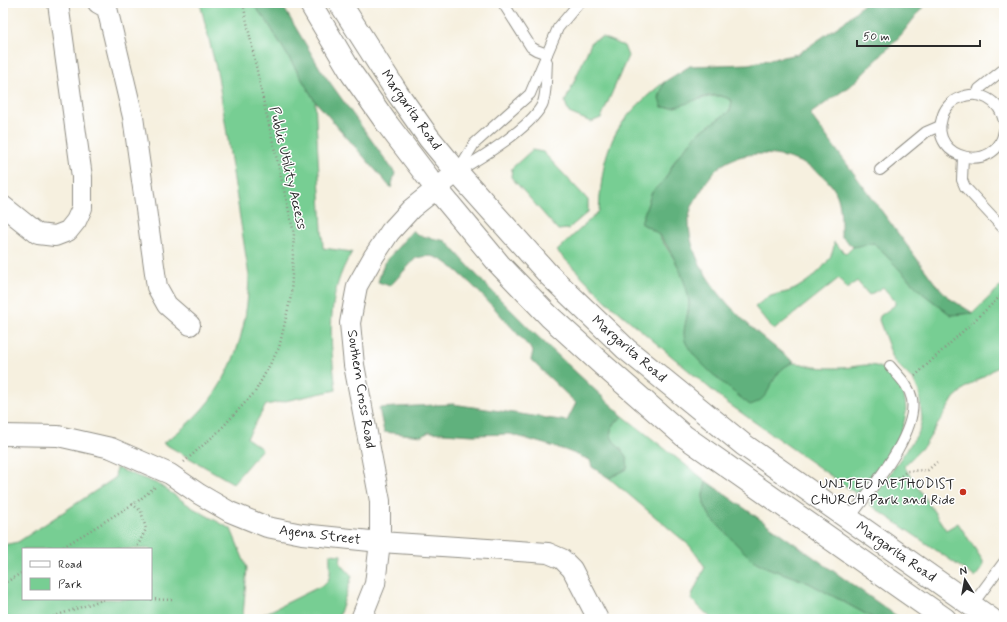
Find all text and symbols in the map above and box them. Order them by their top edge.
scale bar [857,22,980,48]
text: 50 m [863,29,890,45]
street label: Margarita Road [376,66,445,154]
street label: Public Utility Access [265,105,311,231]
street label: Margarita Road [587,311,670,387]
street label: Southern Cross Road [343,328,379,450]
place label: UNITED METHODIST CHURCH Park and Ride [810,475,955,509]
marker: UNITED METHODIST CHURCH Park and Ride [958,487,968,497]
street label: Margarita Road [852,518,940,587]
street label: Agena Street [278,521,362,549]
legend [22,548,152,600]
text: Road [58,557,82,573]
north arrow [945,560,985,600]
text: N [958,564,968,579]
text: Park [58,577,82,593]

